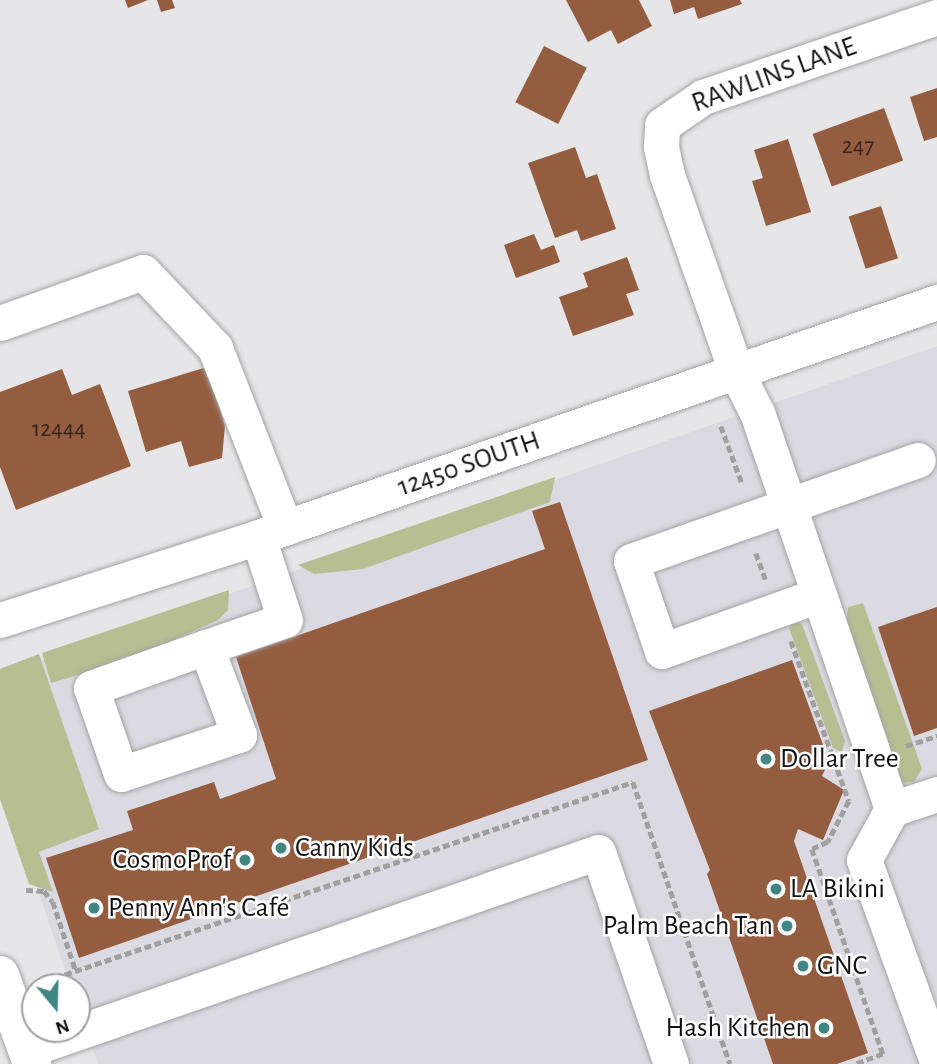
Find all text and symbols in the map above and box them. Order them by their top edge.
street label: RAWLINS LANE [687,30,861,120]
house number: 247 [842,133,874,161]
house number: 12444 [32,416,86,444]
street label: 12450 SOUTH [393,424,545,504]
place label: Dollar Tree [780,742,899,776]
marker: Dollar Tree [758,751,774,767]
place label: Canny Kids [295,831,414,865]
marker: Canny Kids [273,840,289,856]
place label: CosmoProf [112,843,231,877]
marker: CosmoProf [237,852,253,868]
place label: LA Bikini [790,872,885,906]
marker: LA Bikini [768,881,784,897]
place label: Penny Ann's Café [108,891,289,925]
marker: Penny Ann's Café [86,900,102,916]
place label: Palm Beach Tan [603,909,773,943]
marker: Palm Beach Tan [779,918,795,934]
place label: GNC [817,949,867,983]
marker: GNC [795,958,811,974]
north arrow [21,973,91,1043]
place label: Hash Kitchen [666,1011,810,1045]
text: N [53,1015,72,1038]
marker: Hash Kitchen [816,1020,832,1036]

